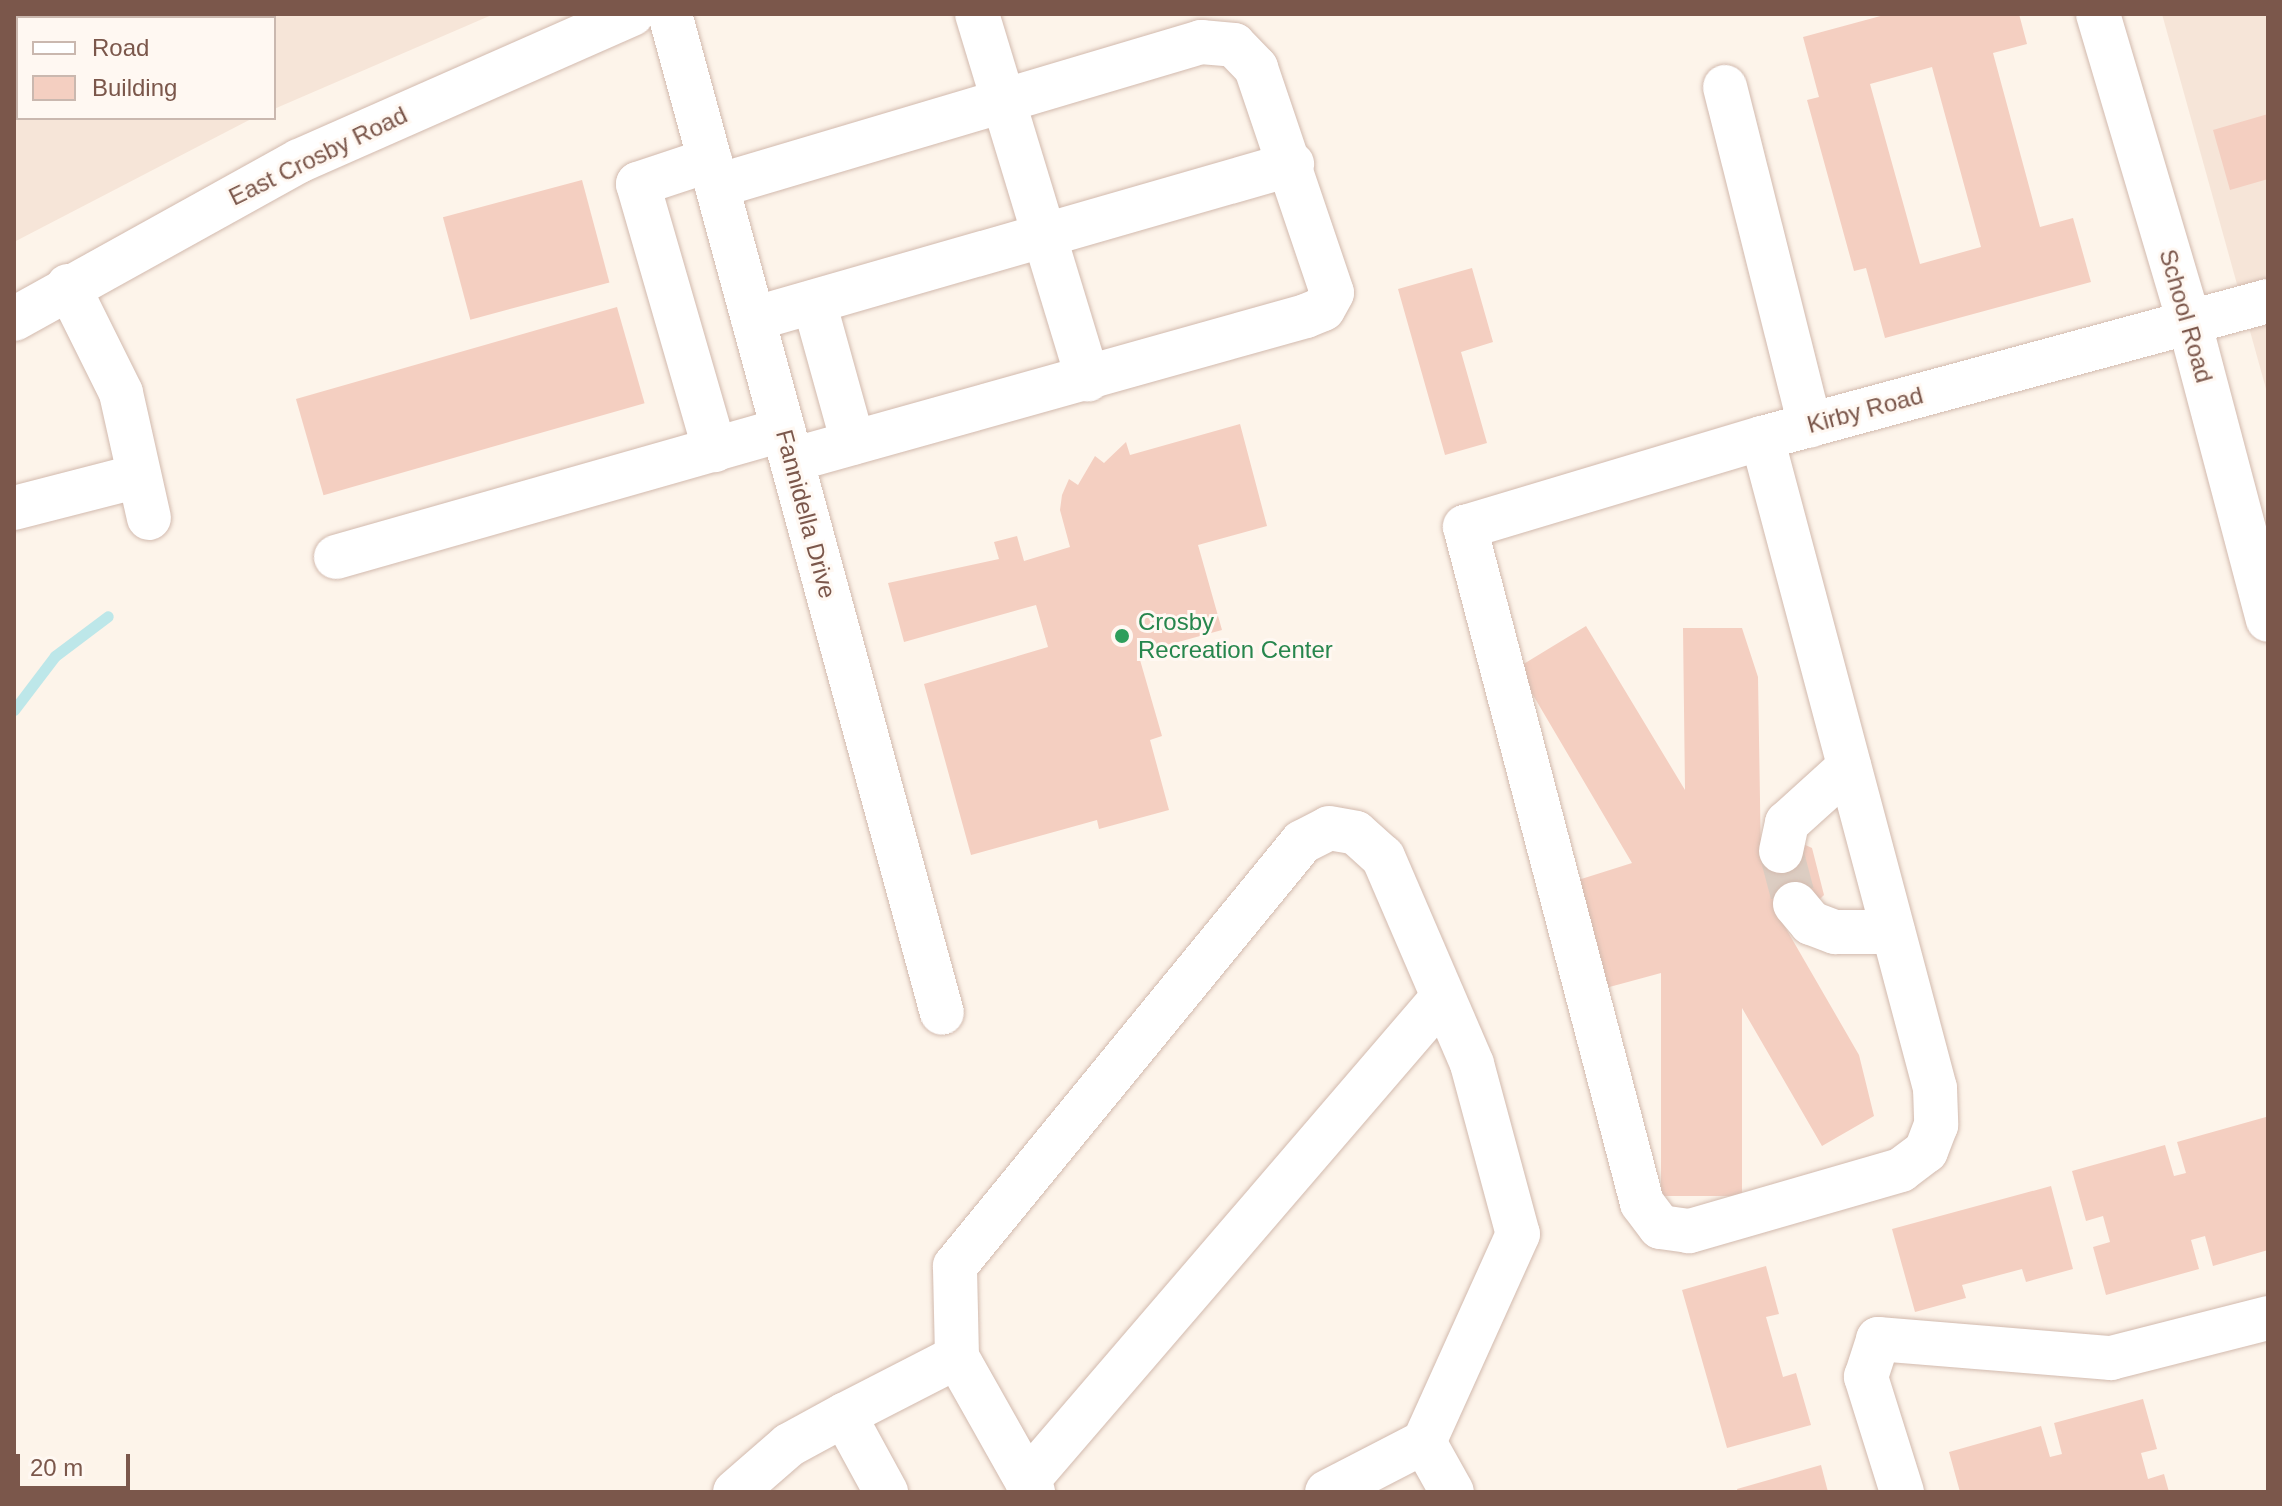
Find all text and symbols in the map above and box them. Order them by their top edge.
legend [16,16,276,120]
text: Road [92,34,149,61]
text: Building [92,74,177,101]
street label: East Crosby Road [224,100,412,212]
street label: School Road [2153,246,2219,386]
street label: Kirby Road [1804,381,1926,439]
street label: Fannidella Drive [770,427,842,601]
place label: Crosby Recreation Center [1138,608,1333,664]
marker: Crosby Recreation Center [1113,627,1131,645]
scale bar [20,1438,134,1488]
text: 20 m [30,1454,83,1481]

